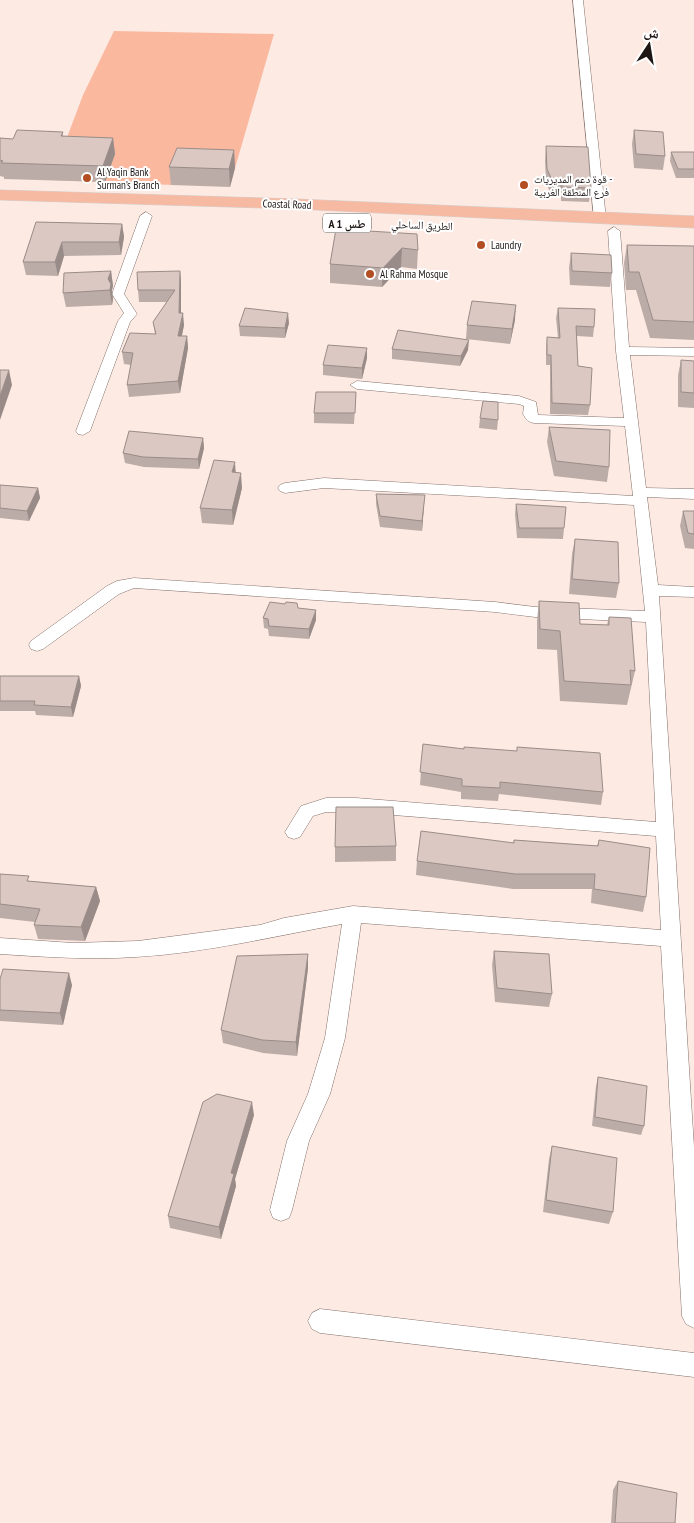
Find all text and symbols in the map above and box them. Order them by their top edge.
north arrow [624,20,674,70]
text: ش [643,22,661,43]
place label: Al Yaqin Bank Surman’s Branch [97,165,159,192]
marker: Al Yaqin Bank Surman’s Branch [81,172,93,184]
place label: قوة دعم المديريات - فرع المنطقة الغربية [534,172,612,199]
marker: قوة دعم المديريات - فرع المنطقة الغربية [518,179,530,191]
street label: Coastal Road [262,196,312,212]
road number: A 1 طس [323,214,371,232]
street label: الطريق الساحلي [391,217,453,235]
place label: Laundry [491,238,522,252]
marker: Laundry [475,239,487,251]
place label: Al Rahma Mosque [380,267,449,281]
marker: Al Rahma Mosque [364,268,376,280]

